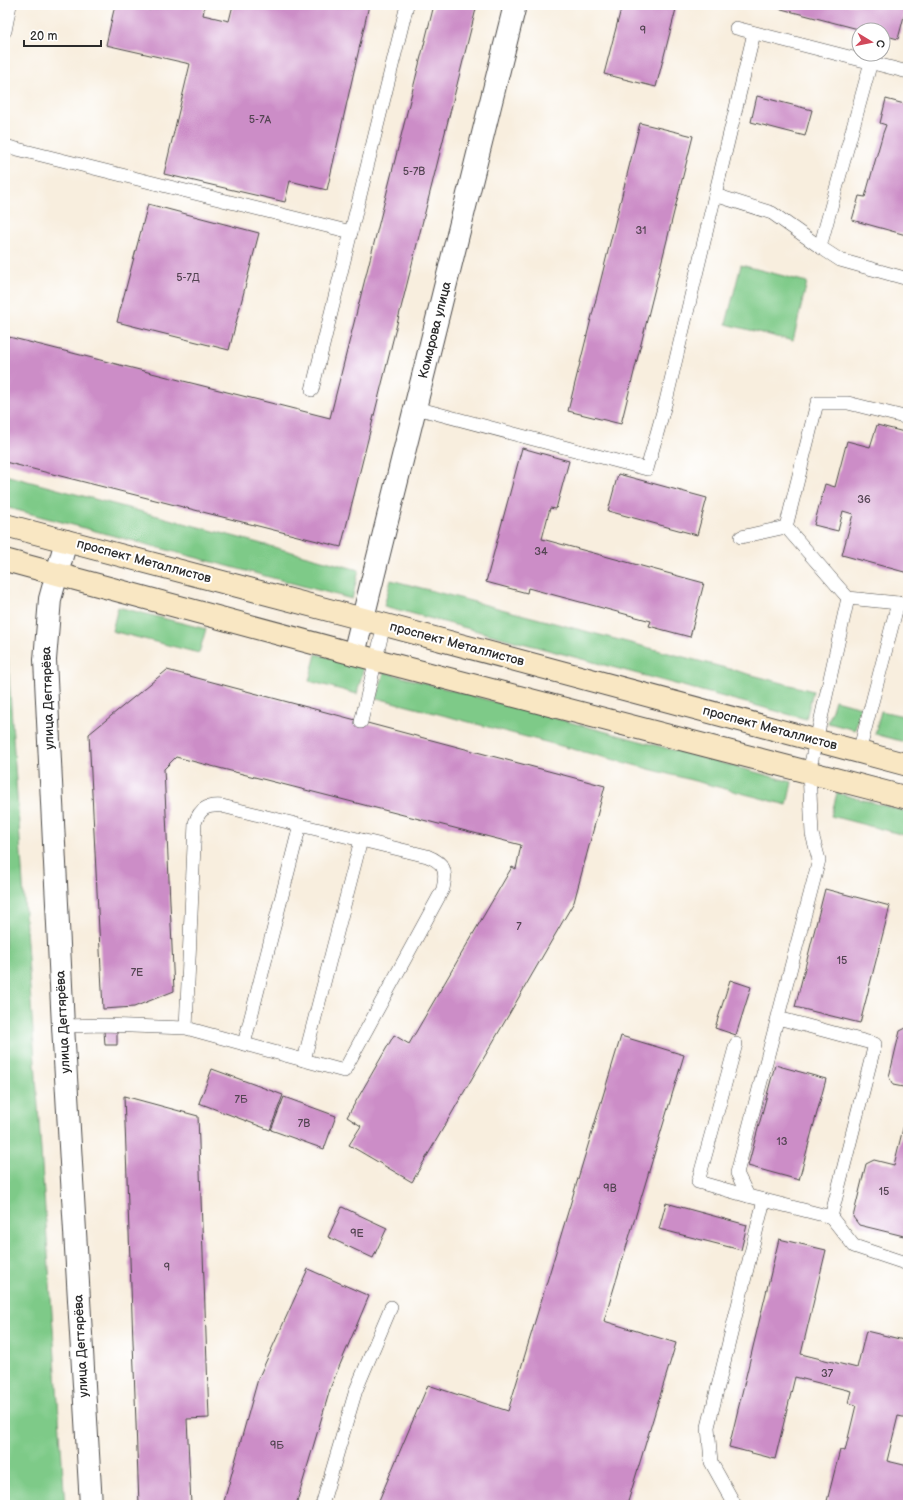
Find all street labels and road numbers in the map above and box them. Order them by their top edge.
street label: Комарова улица [415,279,455,380]
street label: проспект Металлистов [75,535,213,587]
street label: проспект Металлистов [388,618,526,670]
street label: улица Дегтярёва [38,646,58,750]
street label: проспект Металлистов [701,702,839,754]
street label: улица Дегтярёва [52,970,74,1074]
street label: улица Дегтярёва [70,1294,92,1398]

